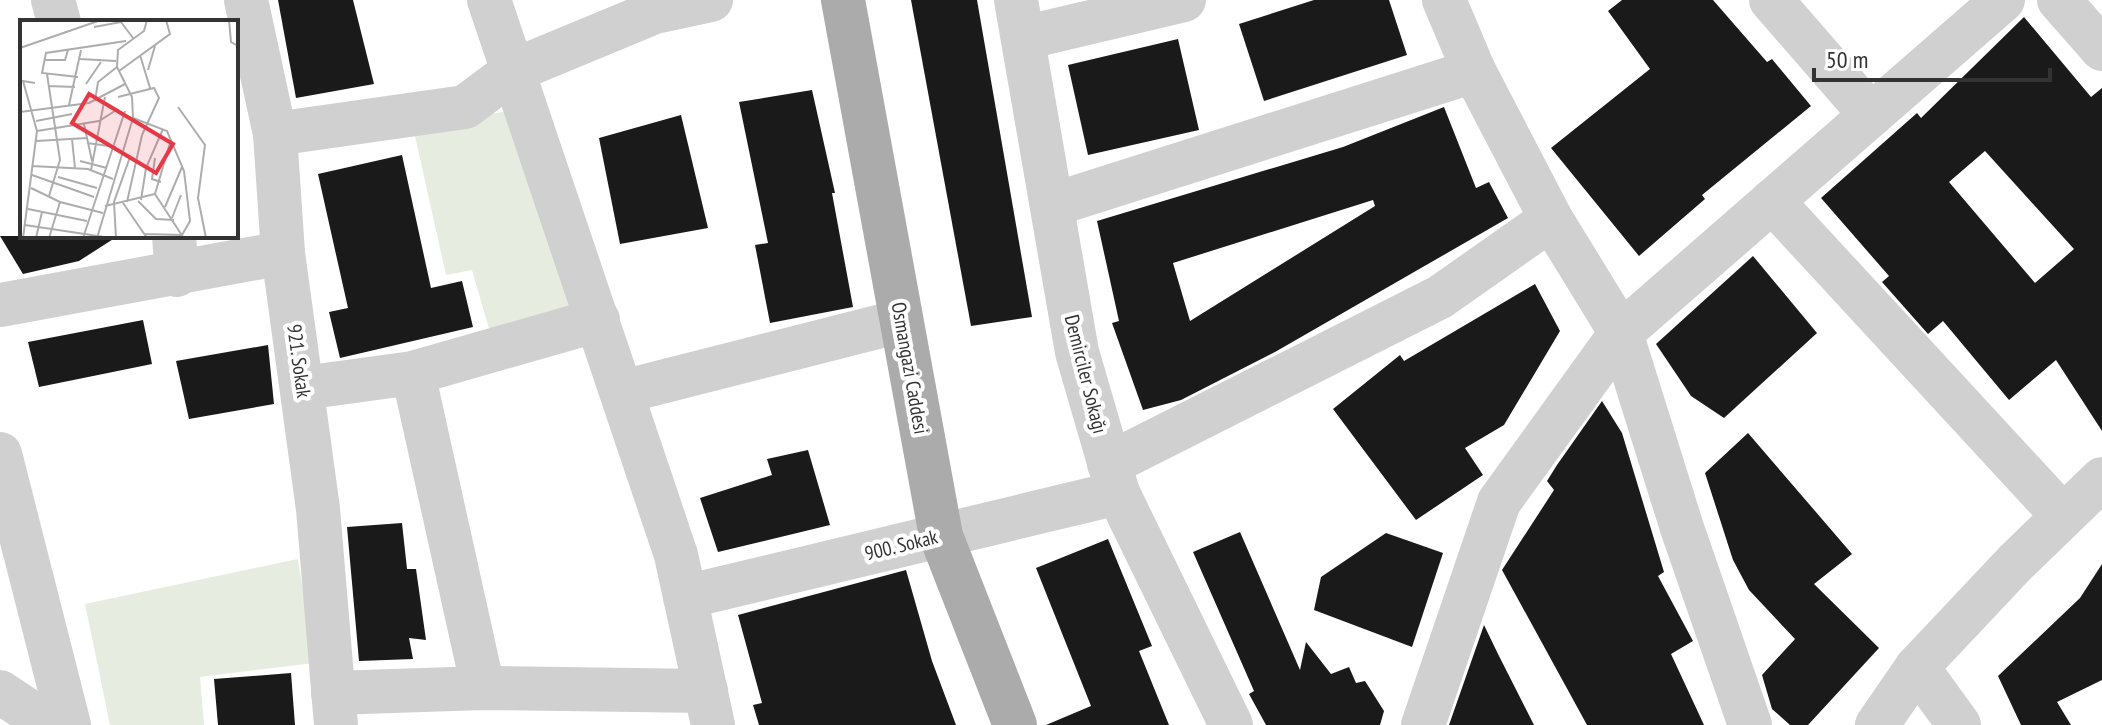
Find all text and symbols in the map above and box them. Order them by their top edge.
inset map [20,20,238,238]
scale bar [1814,32,2050,82]
text: 50 m [1826,44,1868,75]
street label: Osmangazi Caddesi [886,300,934,436]
street label: Demirciler Sokağı [1059,312,1113,436]
street label: 921. Sokak [281,322,317,400]
street label: 900. Sokak [862,523,940,567]

